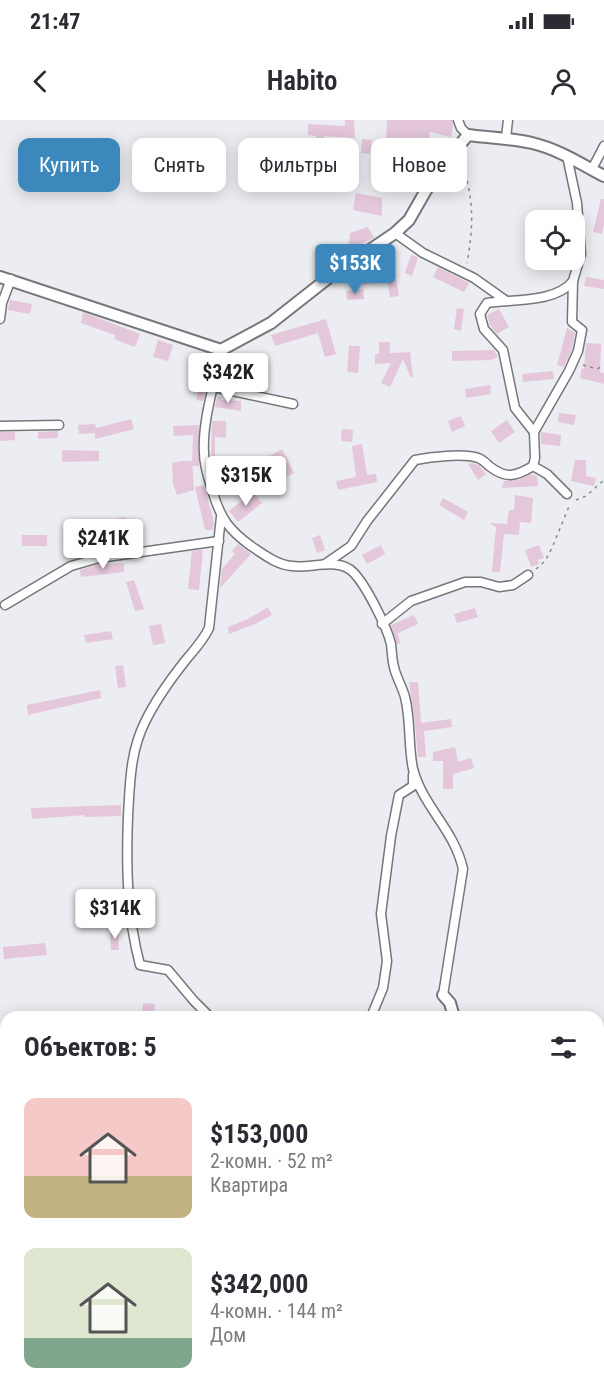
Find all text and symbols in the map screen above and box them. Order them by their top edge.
text: 21:47 [30,9,81,34]
icon: back [24,65,57,98]
text: Habito [267,65,337,97]
icon: person [547,65,580,98]
chip: Купить [18,138,120,192]
chip: Снять [132,138,226,192]
chip: Фильтры [238,138,359,192]
chip: Новое [371,138,467,192]
map controls [525,210,585,270]
button: locate [525,210,585,270]
pin: $153K [313,244,397,295]
text: $153K [329,251,381,275]
pin: $342K [186,353,270,404]
text: $342K [202,360,254,384]
pin: $315K [204,456,288,507]
text: $315K [220,463,272,487]
pin: $241K [61,519,145,570]
text: $241K [77,526,129,550]
pin: $314K [73,889,157,940]
text: $314K [89,896,141,920]
icon: filters [547,1031,580,1064]
text: Объектов: 5 [24,1032,157,1062]
text: $153,000 [210,1119,308,1149]
icon: home [72,1122,144,1194]
text: 2-комн. · 52 m² [210,1149,333,1173]
text: Квартира [210,1173,288,1197]
text: $342,000 [210,1269,308,1299]
icon: home [72,1272,144,1344]
text: 4-комн. · 144 m² [210,1299,343,1323]
text: Дом [210,1323,246,1347]

